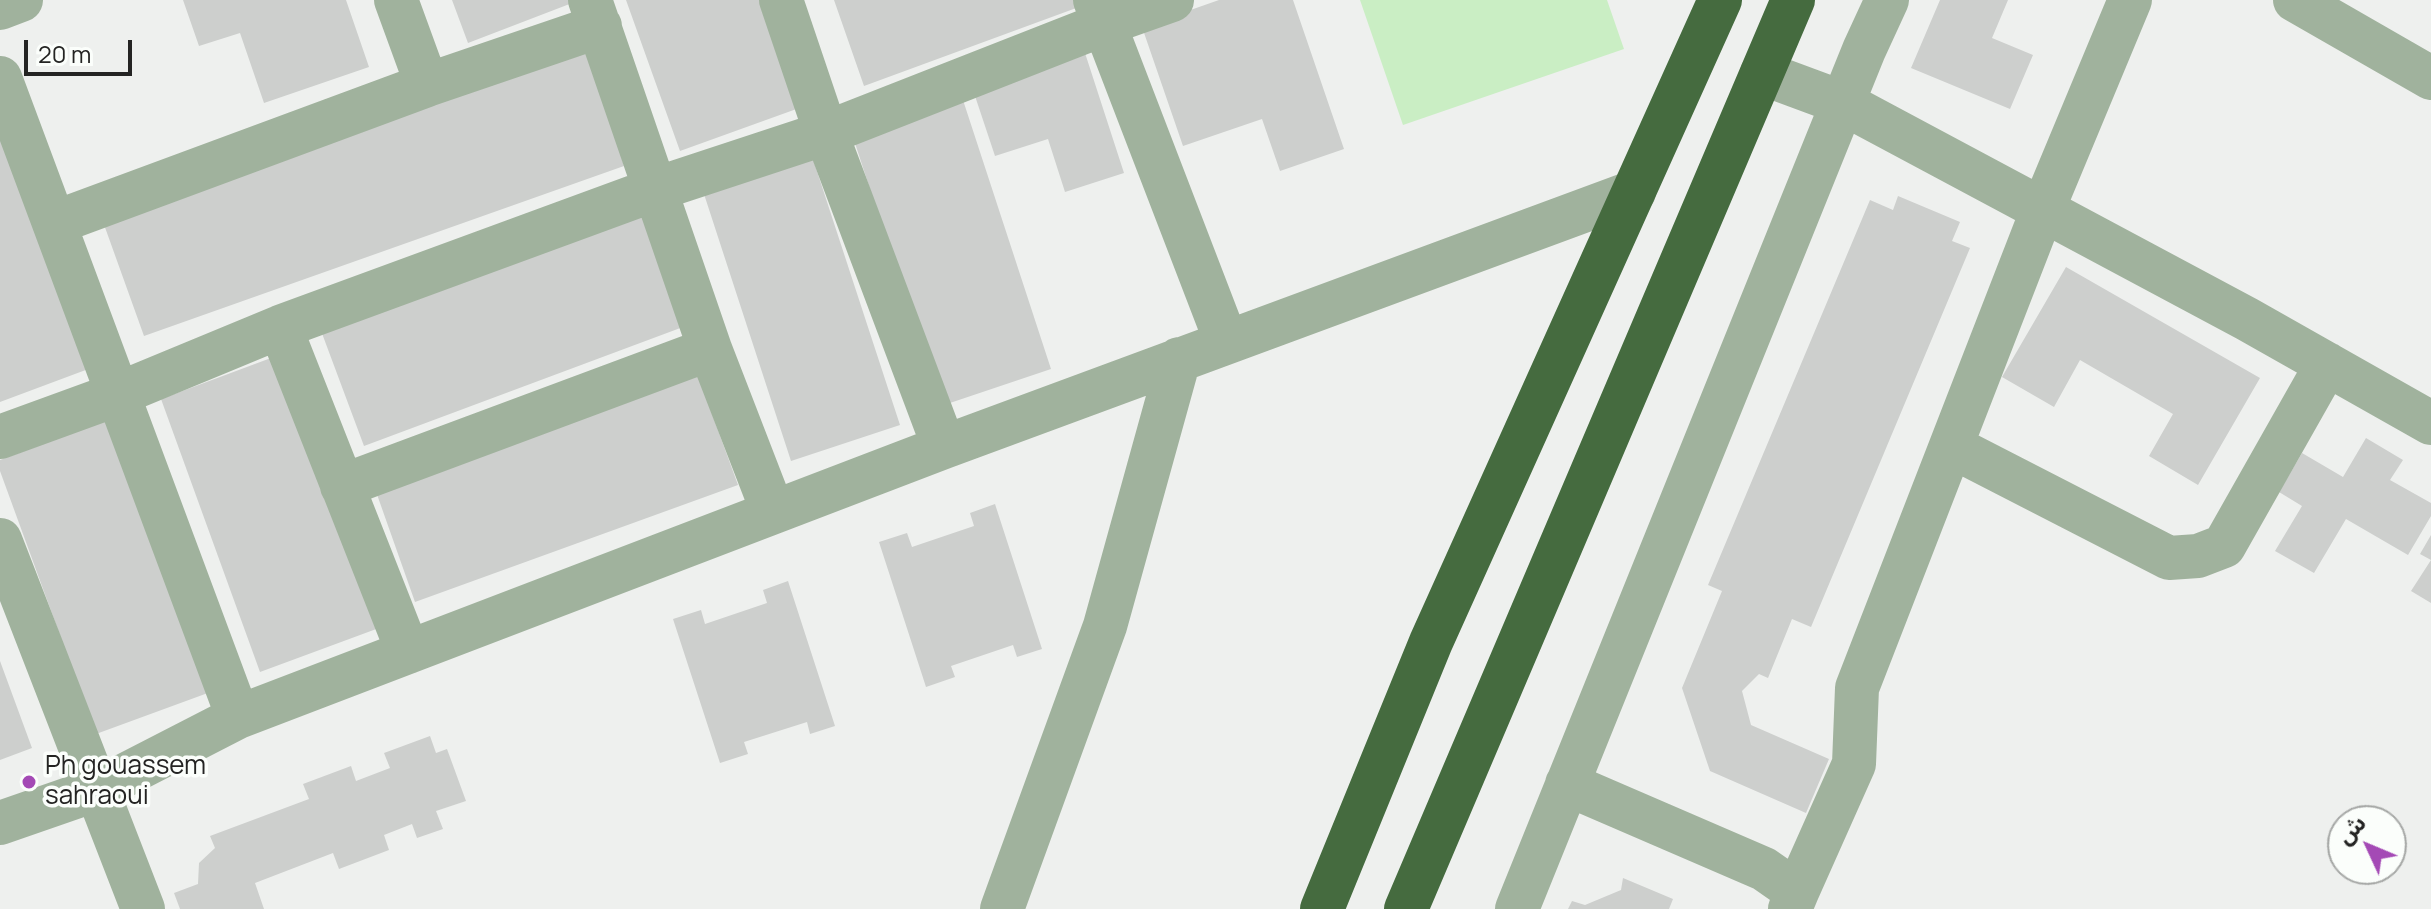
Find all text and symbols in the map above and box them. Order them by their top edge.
scale bar [28,24,136,74]
text: 20 m [38,37,91,70]
place label: Ph gouassem sahraoui [45,751,206,812]
marker: Ph gouassem sahraoui [20,773,38,791]
north arrow [2327,805,2407,885]
text: ش [2330,808,2372,851]

